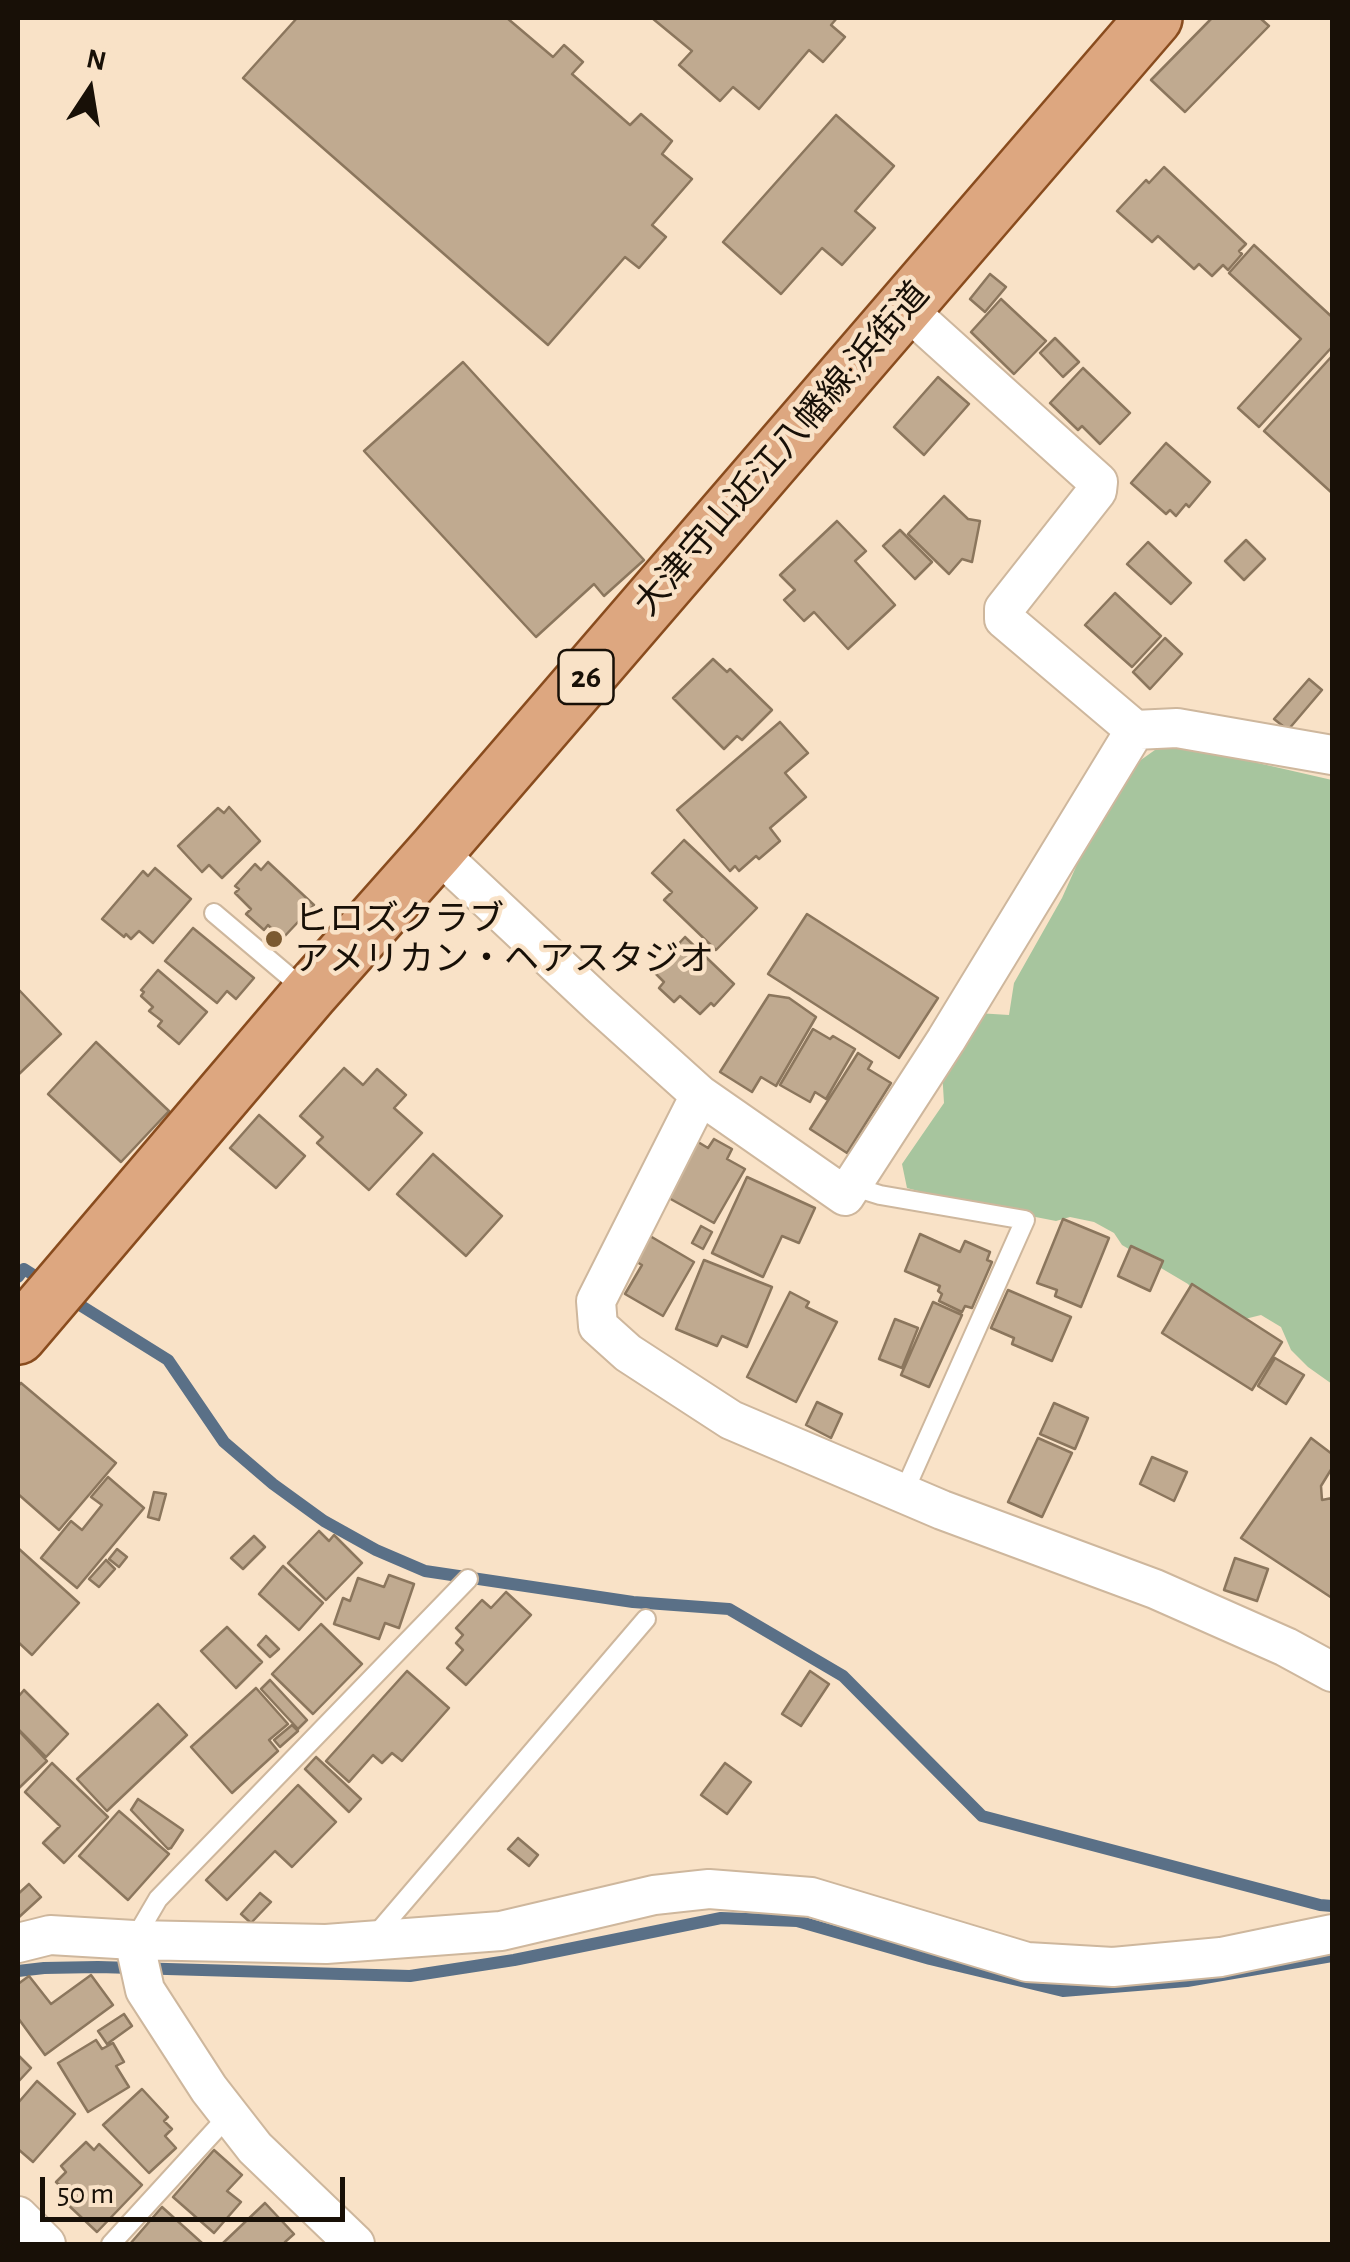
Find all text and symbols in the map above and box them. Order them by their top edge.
north arrow [40,40,140,140]
text: N [84,45,109,76]
street label: 大津守山近江八幡線;浜街道 [626,274,938,624]
road number: 26 [558,650,614,704]
place label: ヒロズクラブ アメリカン・ヘアスタジオ [294,898,714,980]
marker: ヒロズクラブ アメリカン・ヘアスタジオ [263,928,285,950]
scale bar [45,2157,350,2219]
text: 50 m [57,2179,114,2209]

